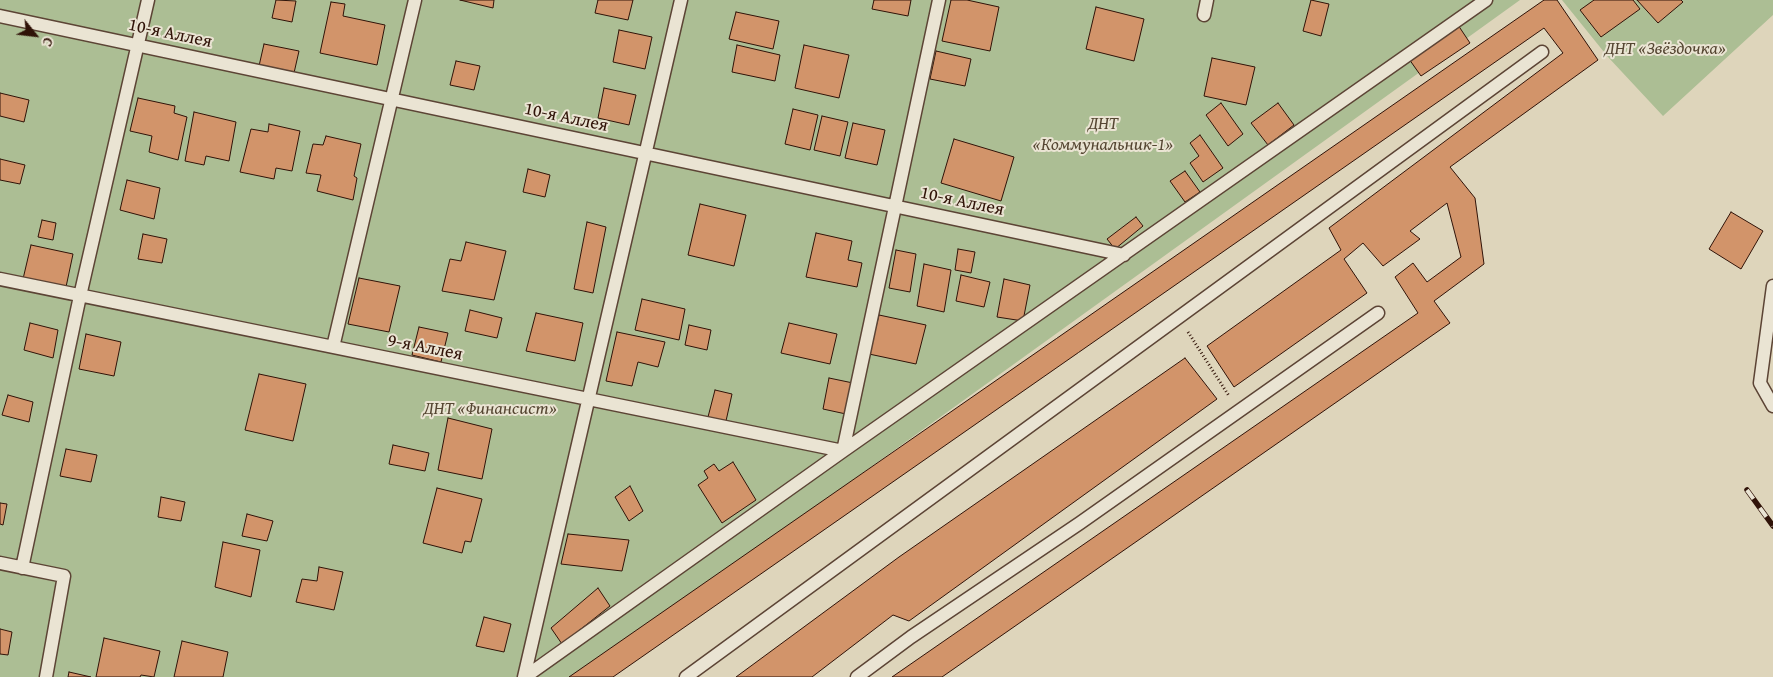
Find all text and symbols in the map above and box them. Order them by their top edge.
north arrow [10,10,60,60]
street label: 10-я Аллея [126,15,214,53]
text: С [37,34,59,51]
park label: ДНТ «Звёздочка» [1604,38,1726,60]
street label: 10-я Аллея [522,99,610,137]
park label: ДНТ «Коммунальник-1» [1033,113,1173,156]
street label: 10-я Аллея [918,183,1006,221]
street label: 9-я Аллея [386,330,464,366]
park label: ДНТ «Финансист» [423,398,557,420]

